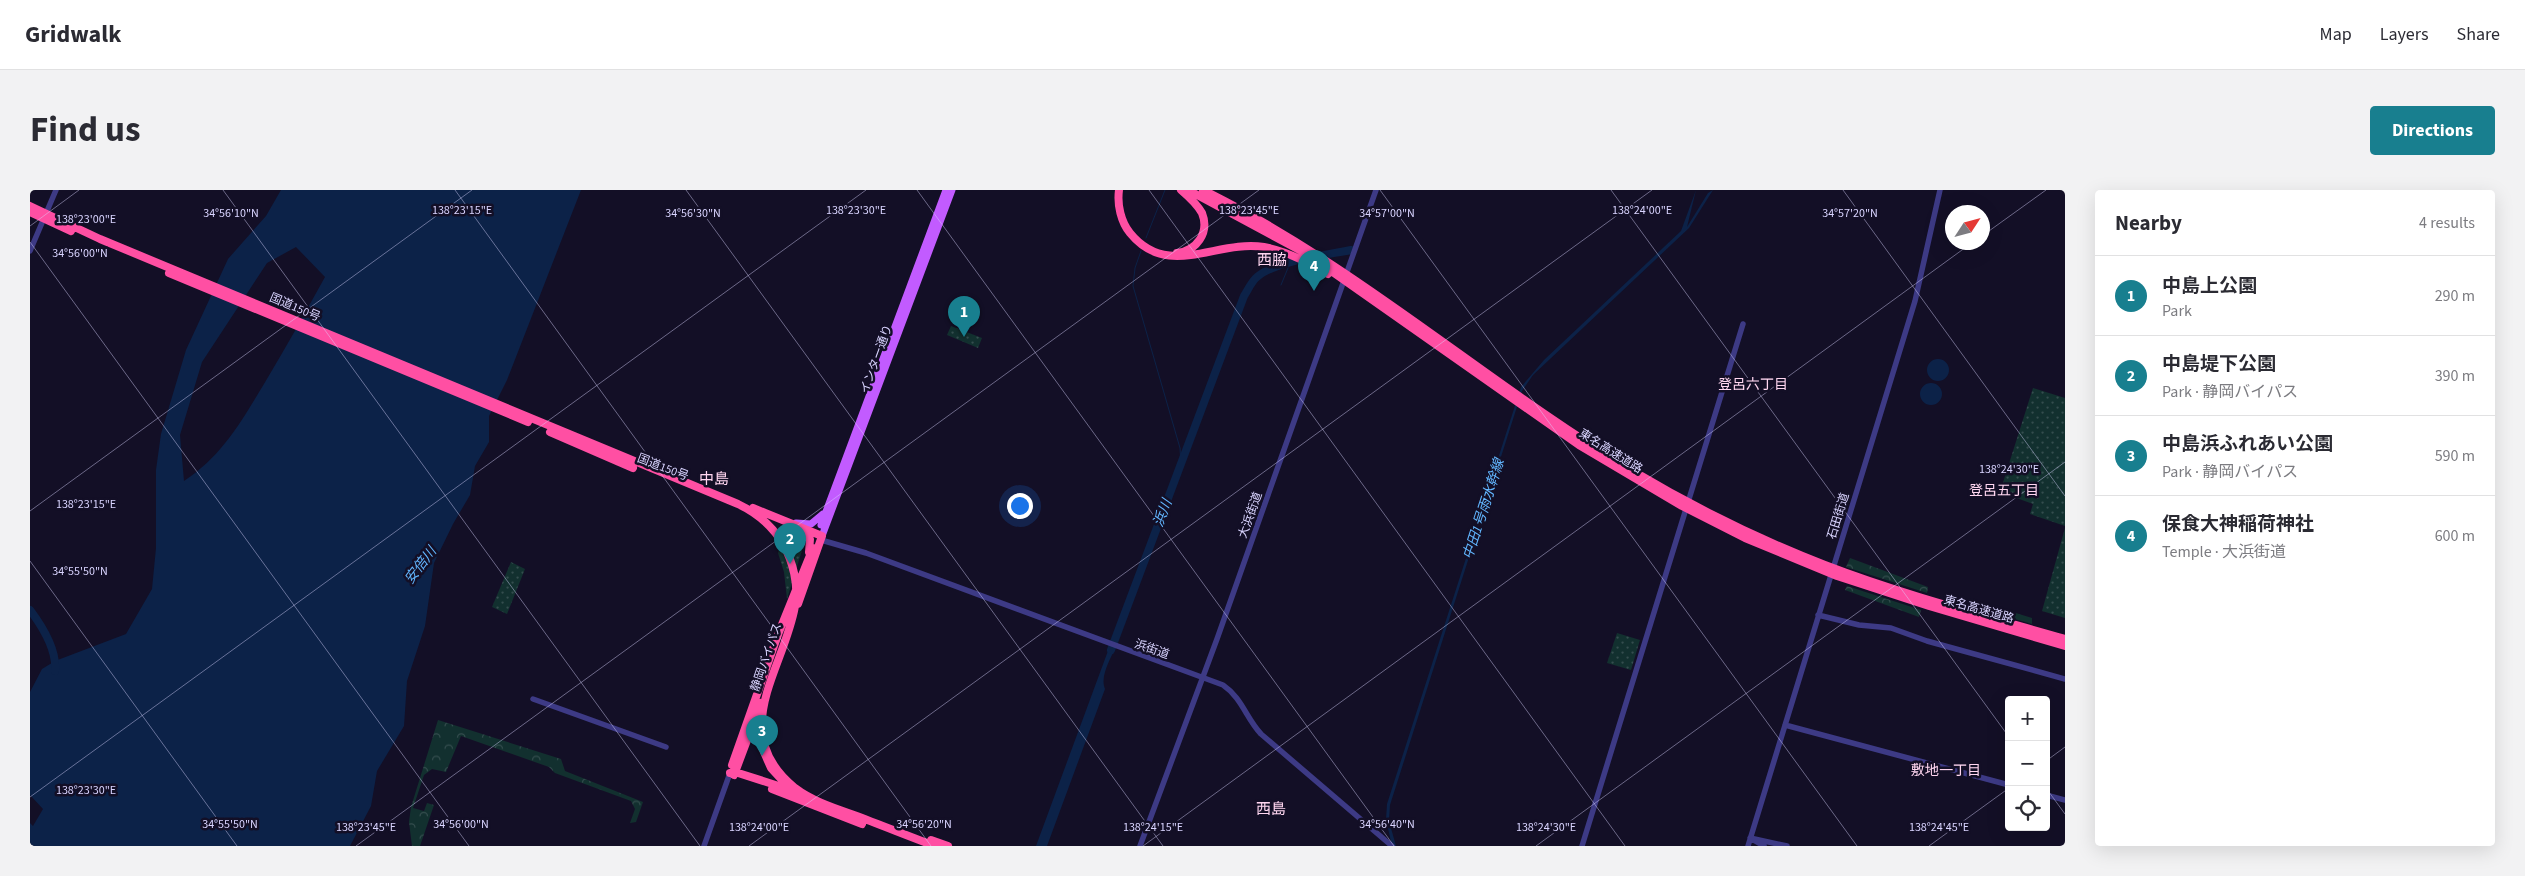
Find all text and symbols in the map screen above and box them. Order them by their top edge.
text: Gridwalk [25,17,121,52]
text: Map [2320,22,2352,47]
text: Layers [2380,22,2429,47]
text: Share [2457,22,2500,47]
text: Find us [30,105,140,155]
button: Directions [2370,106,2495,155]
text: 138°23'15"E [432,202,492,219]
text: 138°23'30"E [826,202,886,219]
text: 138°23'45"E [1219,202,1279,219]
text: 138°24'00"E [1612,202,1672,219]
text: 34°56'10"N [203,205,259,222]
text: 34°56'30"N [665,205,721,222]
text: 34°57'00"N [1359,205,1415,222]
text: 34°57'20"N [1822,205,1878,222]
north arrow [1945,205,1990,250]
text: Nearby [2115,208,2182,238]
text: 138°23'00"E [56,211,116,228]
text: 4 results [2419,212,2475,234]
text: 34°56'00"N [52,245,108,262]
district label: 西脇 [1257,250,1287,271]
pin: 4 [1298,250,1330,291]
text: 中島上公園 [2162,273,2257,300]
text: 1 [2127,285,2135,307]
text: 290 m [2435,285,2475,307]
street label: 国道150号 [267,289,323,326]
pin: 1 [948,296,980,337]
text: Park [2162,300,2192,322]
street label: インター通り [856,322,897,396]
text: 中島堤下公園 [2162,351,2276,378]
text: 2 [2127,365,2135,387]
text: 390 m [2435,365,2475,387]
district label: 登呂六丁目 [1718,375,1788,395]
text: Park · 静岡バイパス [2162,381,2298,403]
street label: 東名高速道路 [1576,425,1646,478]
text: 中島浜ふれあい公園 [2162,431,2333,458]
text: 3 [2127,445,2135,467]
text: 590 m [2435,445,2475,467]
street label: 国道150号 [635,450,691,485]
water label: 中田1号雨水幹線 [1458,455,1510,562]
text: 138°24'30"E [1979,461,2039,478]
text: Park · 静岡バイパス [2162,461,2298,483]
district label: 中島 [699,469,729,490]
district label: 登呂五丁目 [1969,481,2039,501]
street label: 大浜街道 [1234,490,1267,541]
street label: 石田街道 [1823,491,1854,542]
your location [1007,493,1033,519]
water label: 浜川 [1149,495,1178,530]
text: 138°23'15"E [56,496,116,513]
text: 保食大神稲荷神社 [2162,511,2314,538]
pin: 2 [774,523,806,564]
text: 4 [2127,525,2135,547]
text: 600 m [2435,525,2475,547]
water label: 安倍川 [400,541,443,588]
text: Temple · 大浜街道 [2162,541,2286,563]
text: 34°55'50"N [52,563,108,580]
street label: 東名高速道路 [1942,591,2016,628]
street label: 静岡バイパス [747,620,786,694]
street label: 浜街道 [1132,636,1172,663]
map controls [2005,696,2050,831]
button: + [2005,696,2050,741]
pin: 3 [746,715,778,756]
button: − [2005,741,2050,786]
district label: 敷地一丁目 [1911,761,1981,781]
text: 138°23'30"E [56,782,116,799]
button: locate [2005,786,2050,831]
district label: 西島 [1256,799,1286,820]
text: 34°55'50"N [202,816,258,833]
text: 34°56'00"N [433,816,489,833]
text: 34°56'20"N [896,816,952,833]
text: 34°56'40"N [1359,816,1415,833]
text: 138°23'45"E [336,819,396,836]
text: 138°24'00"E [729,819,789,836]
text: 138°24'15"E [1123,819,1183,836]
text: 138°24'30"E [1516,819,1576,836]
text: 138°24'45"E [1909,819,1969,836]

